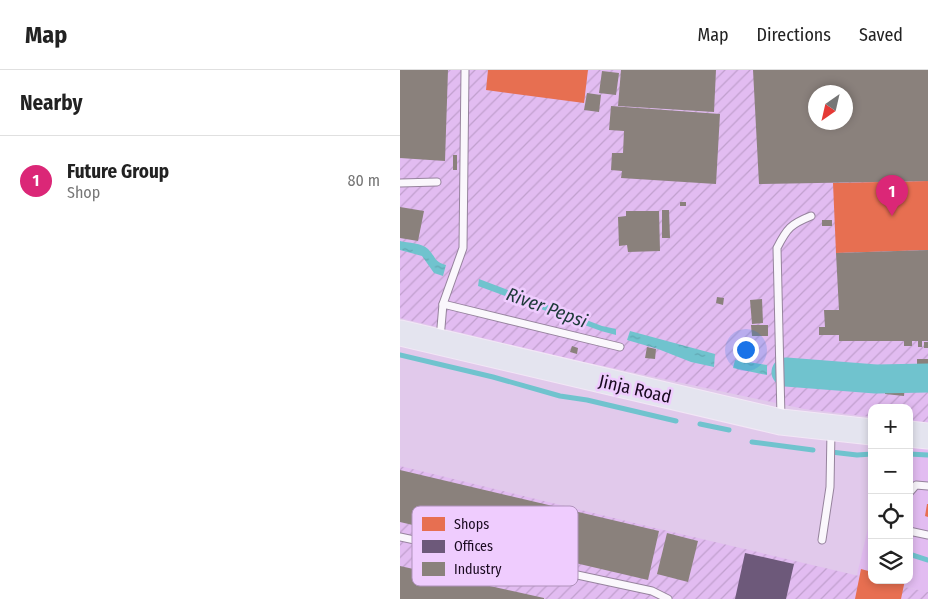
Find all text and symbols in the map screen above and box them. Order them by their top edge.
text: Map [25,21,67,49]
text: Map [697,24,729,46]
text: Directions [757,24,831,46]
text: Saved [859,24,903,46]
north arrow [808,85,853,130]
text: Nearby [20,90,82,116]
text: Future Group [67,160,169,183]
text: 1 [33,171,39,190]
text: 80 m [348,171,380,190]
pin: 1 [876,175,908,216]
text: Shop [67,183,100,202]
water label: River Pepsi [503,282,591,333]
your location [733,337,759,363]
street label: Jinja Road [597,370,673,408]
map controls [868,404,913,584]
button: + [868,404,913,449]
button: − [868,449,913,494]
button: locate [868,494,913,539]
legend [412,506,578,586]
text: Shops [454,516,489,533]
text: Offices [454,538,493,555]
button: layers [868,539,913,584]
text: Industry [454,561,502,578]

